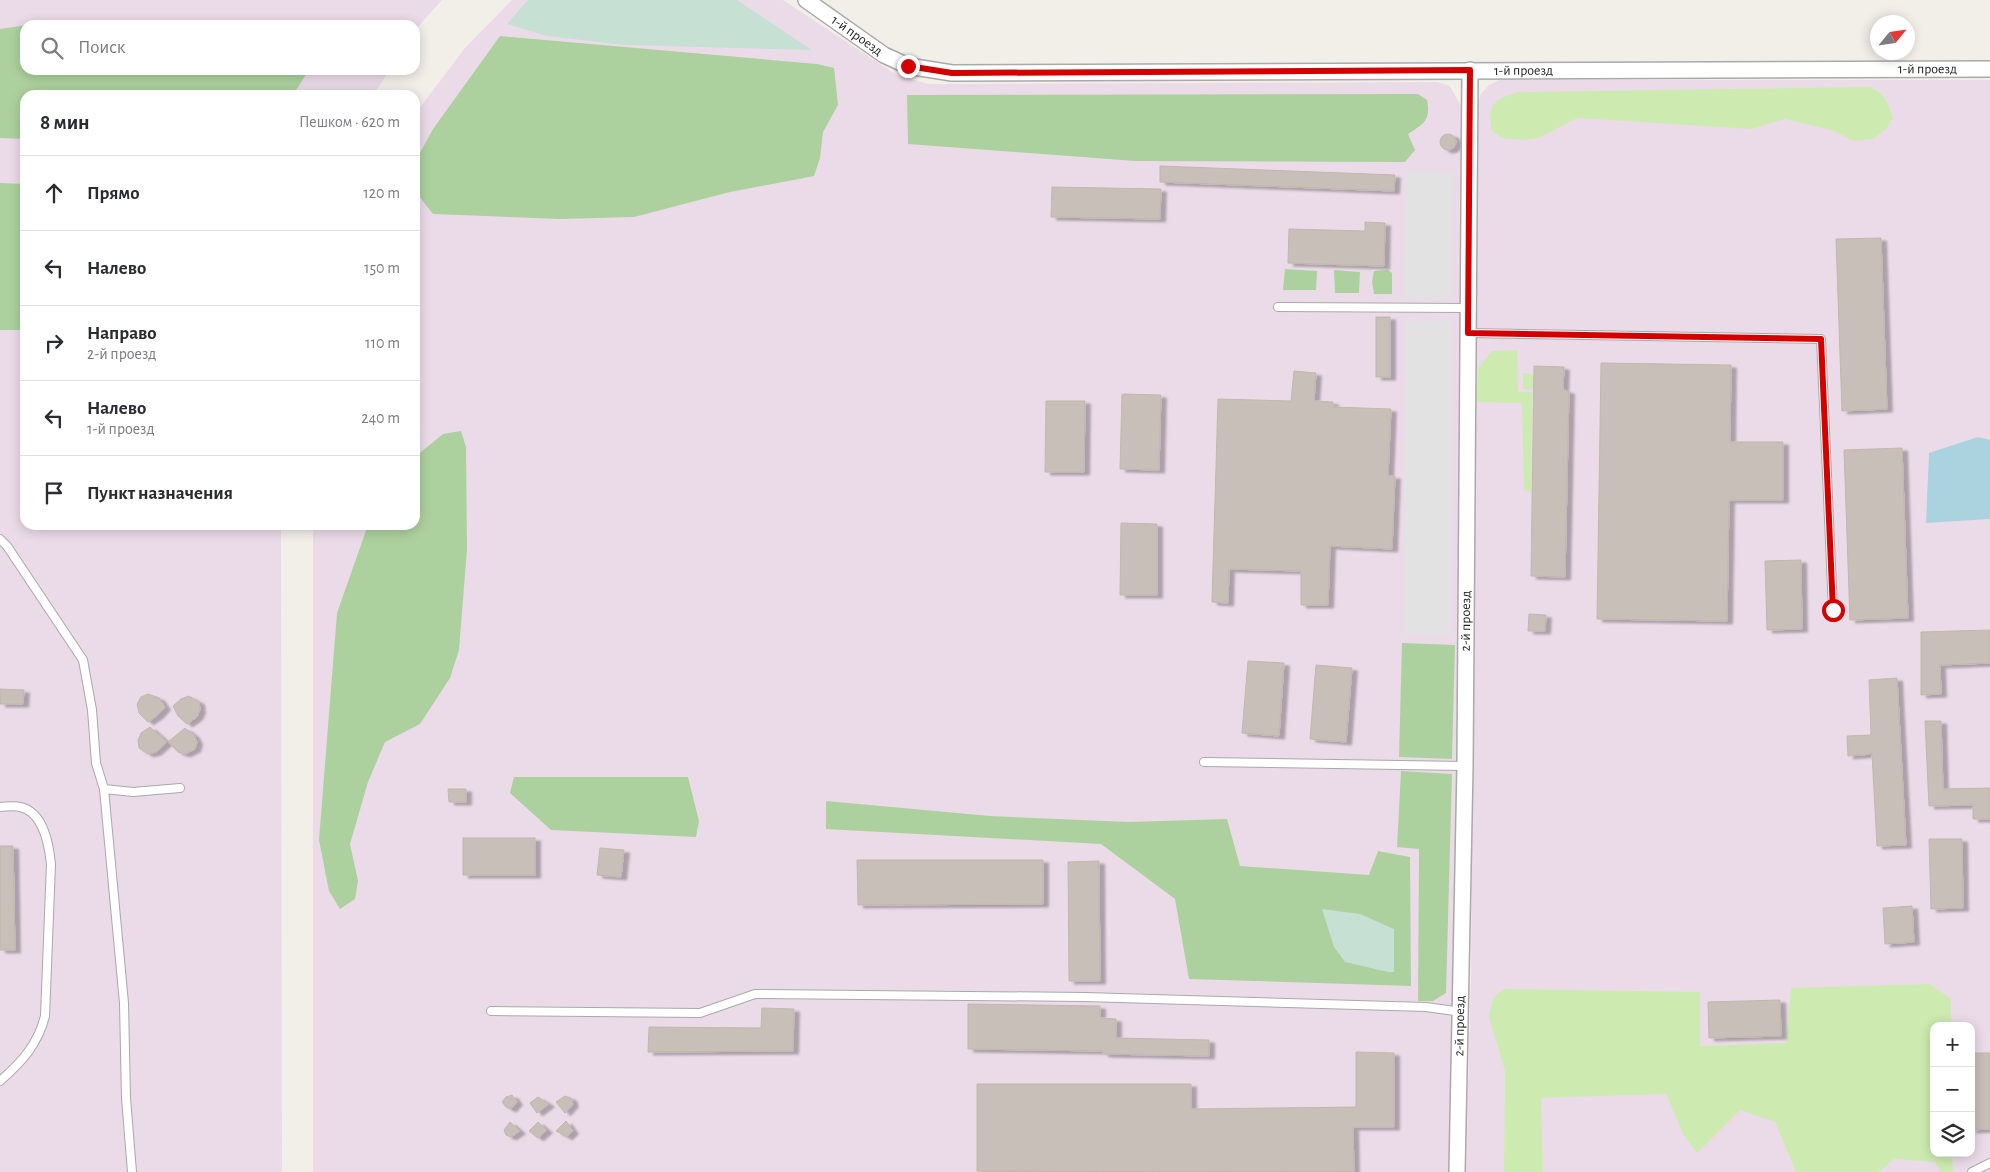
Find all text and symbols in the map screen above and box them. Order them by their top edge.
street label: 1-й проезд [828,13,885,59]
north arrow [1870,15,1915,60]
search box [20,20,420,75]
icon: search [38,34,66,62]
text: Поиск [78,38,125,57]
route end [897,55,920,78]
street label: 1-й проезд [1898,62,1957,76]
street label: 1-й проезд [1494,64,1553,78]
text: 8 мин [40,112,90,133]
text: Пешком · 620 m [299,114,400,130]
icon: ahead [40,179,68,207]
text: Прямо [87,184,140,203]
text: 120 m [363,185,400,201]
icon: left [40,254,68,282]
text: Налево [87,259,146,278]
text: 150 m [364,260,400,276]
text: Направо [87,324,157,343]
icon: right [40,329,68,357]
text: 110 m [365,335,400,351]
text: 2-й проезд [87,346,156,362]
text: Налево [87,399,146,418]
icon: left [40,404,68,432]
text: 240 m [361,410,400,426]
text: 1-й проезд [87,421,155,437]
icon: arrive [40,479,68,507]
text: Пункт назначения [87,484,233,503]
street label: 2-й проезд [1459,591,1473,651]
route start [1822,599,1845,622]
street label: 2-й проезд [1452,996,1467,1057]
map controls [1930,1022,1975,1157]
button: + [1930,1022,1975,1067]
button: − [1930,1067,1975,1112]
button: layers [1930,1112,1975,1157]

